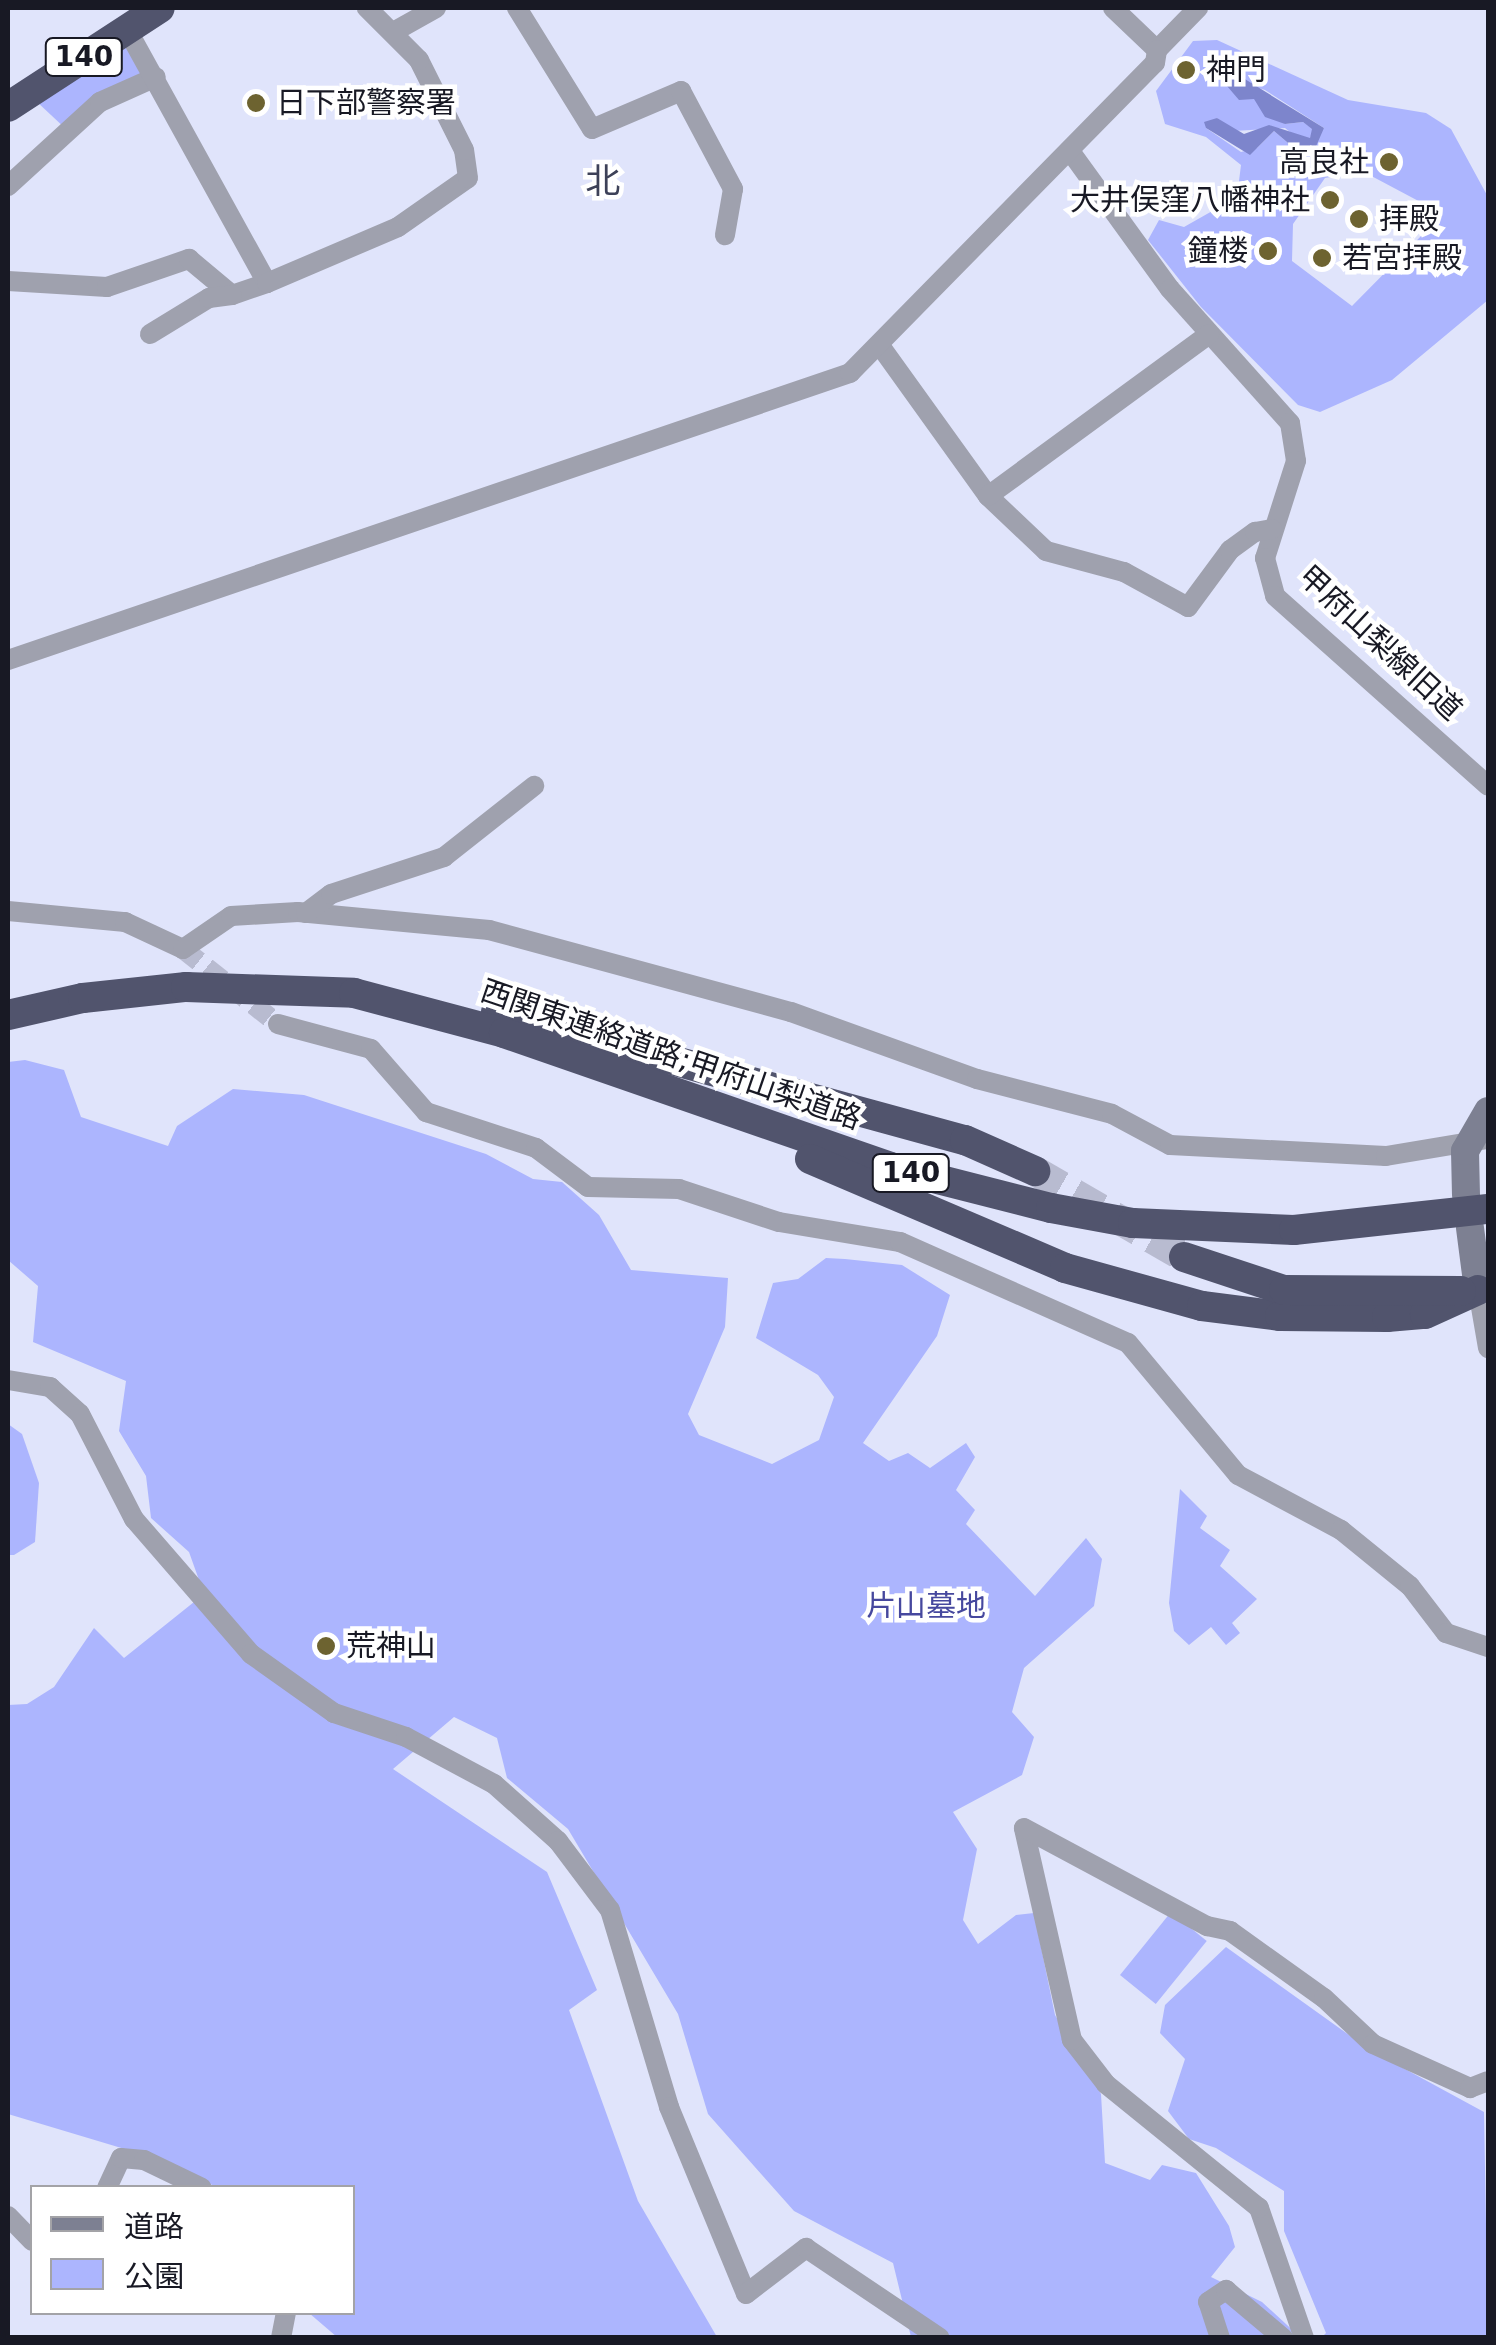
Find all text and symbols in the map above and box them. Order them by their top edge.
road number: 140 [44,34,124,80]
place label: 神門 [1206,52,1266,88]
marker: 神門 [1175,59,1197,81]
place label: 日下部警察署 [276,85,456,121]
marker: 日下部警察署 [245,92,267,114]
place label: 高良社 [1279,144,1369,180]
marker: 高良社 [1378,151,1400,173]
district label: 北 [586,160,620,202]
place label: 大井俣窪八幡神社 [1070,182,1310,218]
marker: 大井俣窪八幡神社 [1319,189,1341,211]
place label: 拝殿 [1379,201,1439,237]
marker: 拝殿 [1348,208,1370,230]
place label: 鐘楼 [1188,233,1248,269]
marker: 鐘楼 [1257,240,1279,262]
place label: 若宮拝殿 [1342,240,1462,276]
marker: 若宮拝殿 [1311,247,1333,269]
street label: 甲府山梨線旧道 [1291,558,1469,728]
street label: 西関東連絡道路;甲府山梨道路 [476,973,866,1137]
road number: 140 [871,1150,951,1196]
park label: 片山墓地 [866,1588,986,1624]
place label: 荒神山 [346,1628,436,1664]
marker: 荒神山 [315,1635,337,1657]
legend [30,2185,355,2315]
text: 道路 [124,2209,184,2244]
text: 公園 [124,2259,184,2294]

